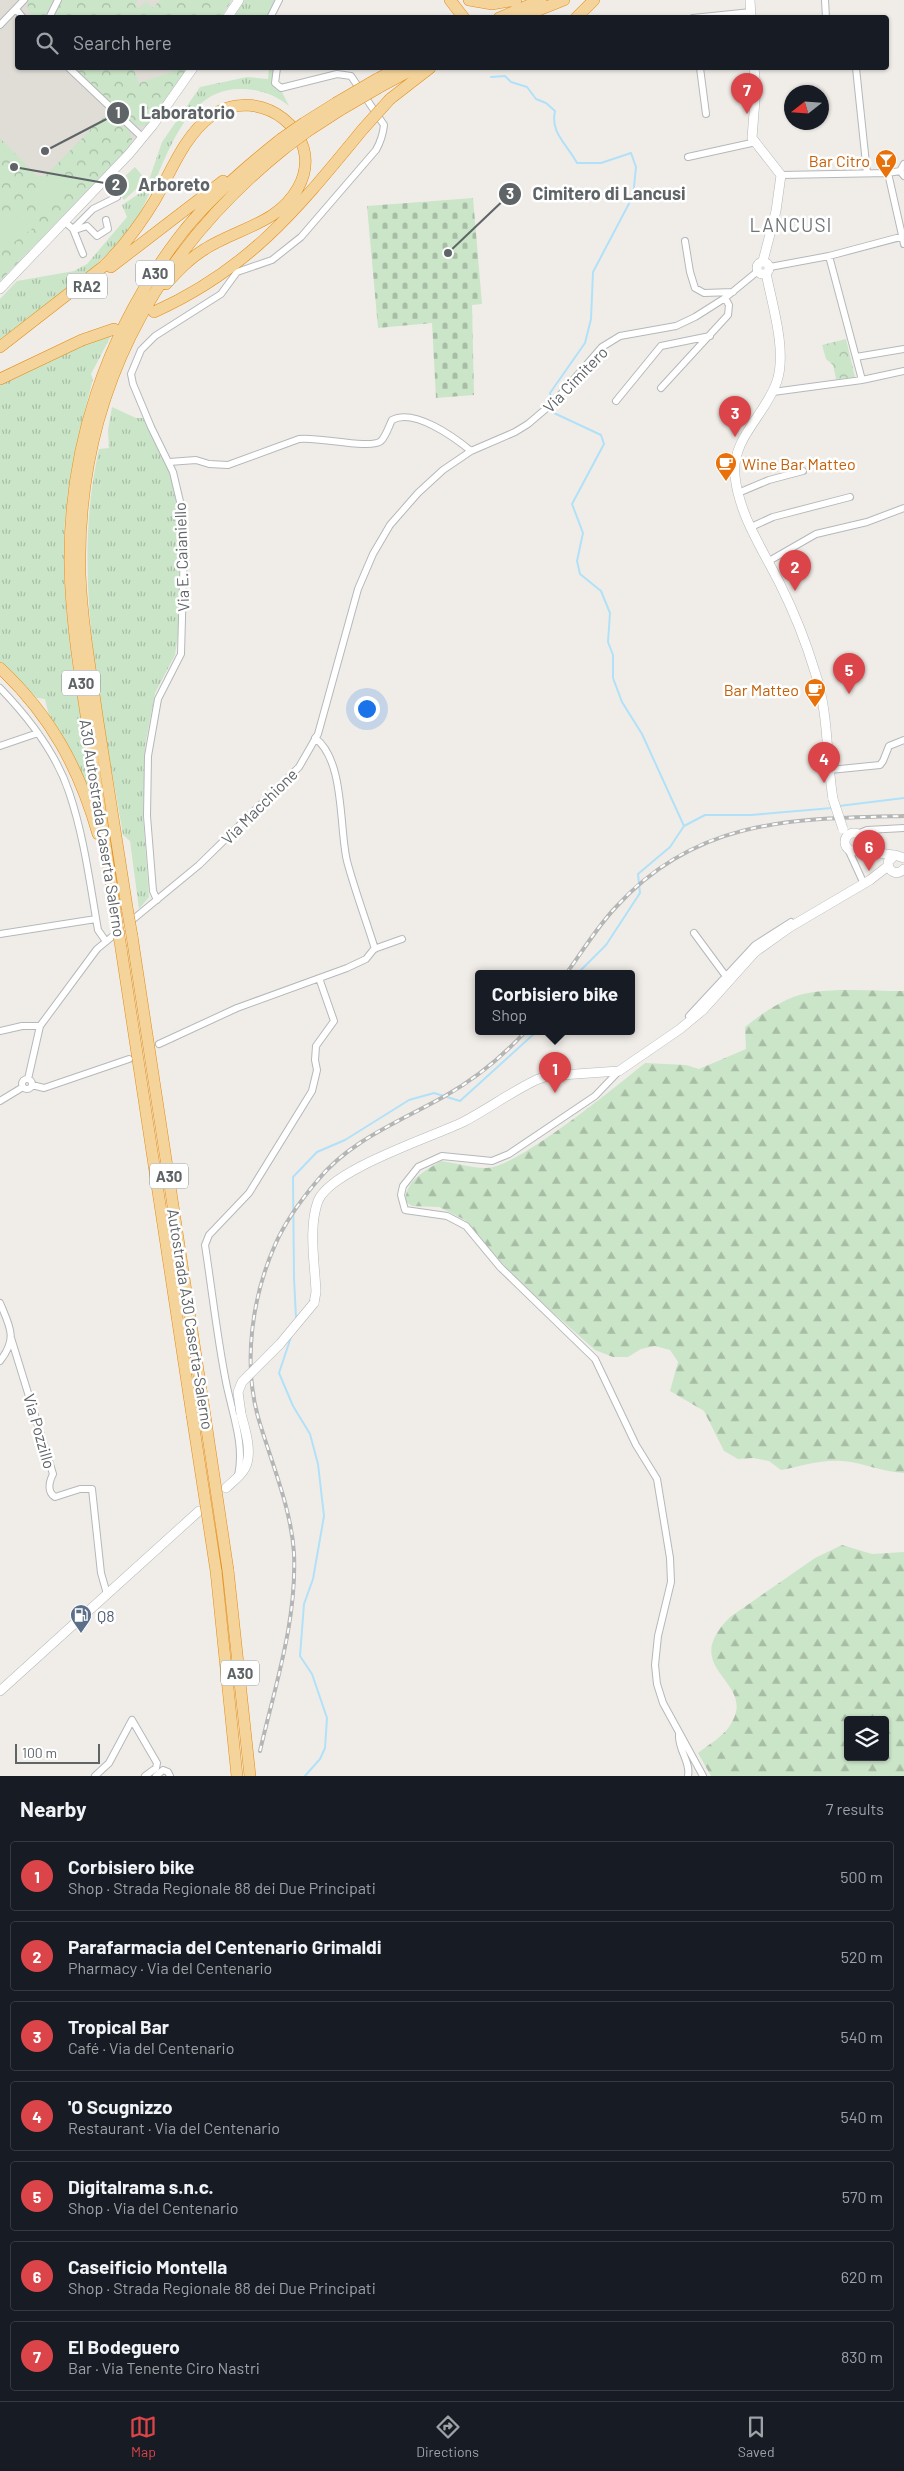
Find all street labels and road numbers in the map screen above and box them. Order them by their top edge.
road number: A30 [136,260,174,286]
road number: RA2 [67,274,107,298]
street label: Via Cimitero [539,342,611,416]
street label: Via E. Caianiello [170,502,192,612]
road number: A30 [62,670,100,696]
street label: A30 Autostrada Caserta Salerno [76,718,130,938]
street label: Via Macchione [217,764,301,848]
road number: A30 [150,1164,188,1188]
street label: Autostrada A30 Caserta-Salerno [164,1207,218,1431]
street label: Via Pozzillo [20,1391,60,1471]
road number: A30 [221,1660,259,1686]

